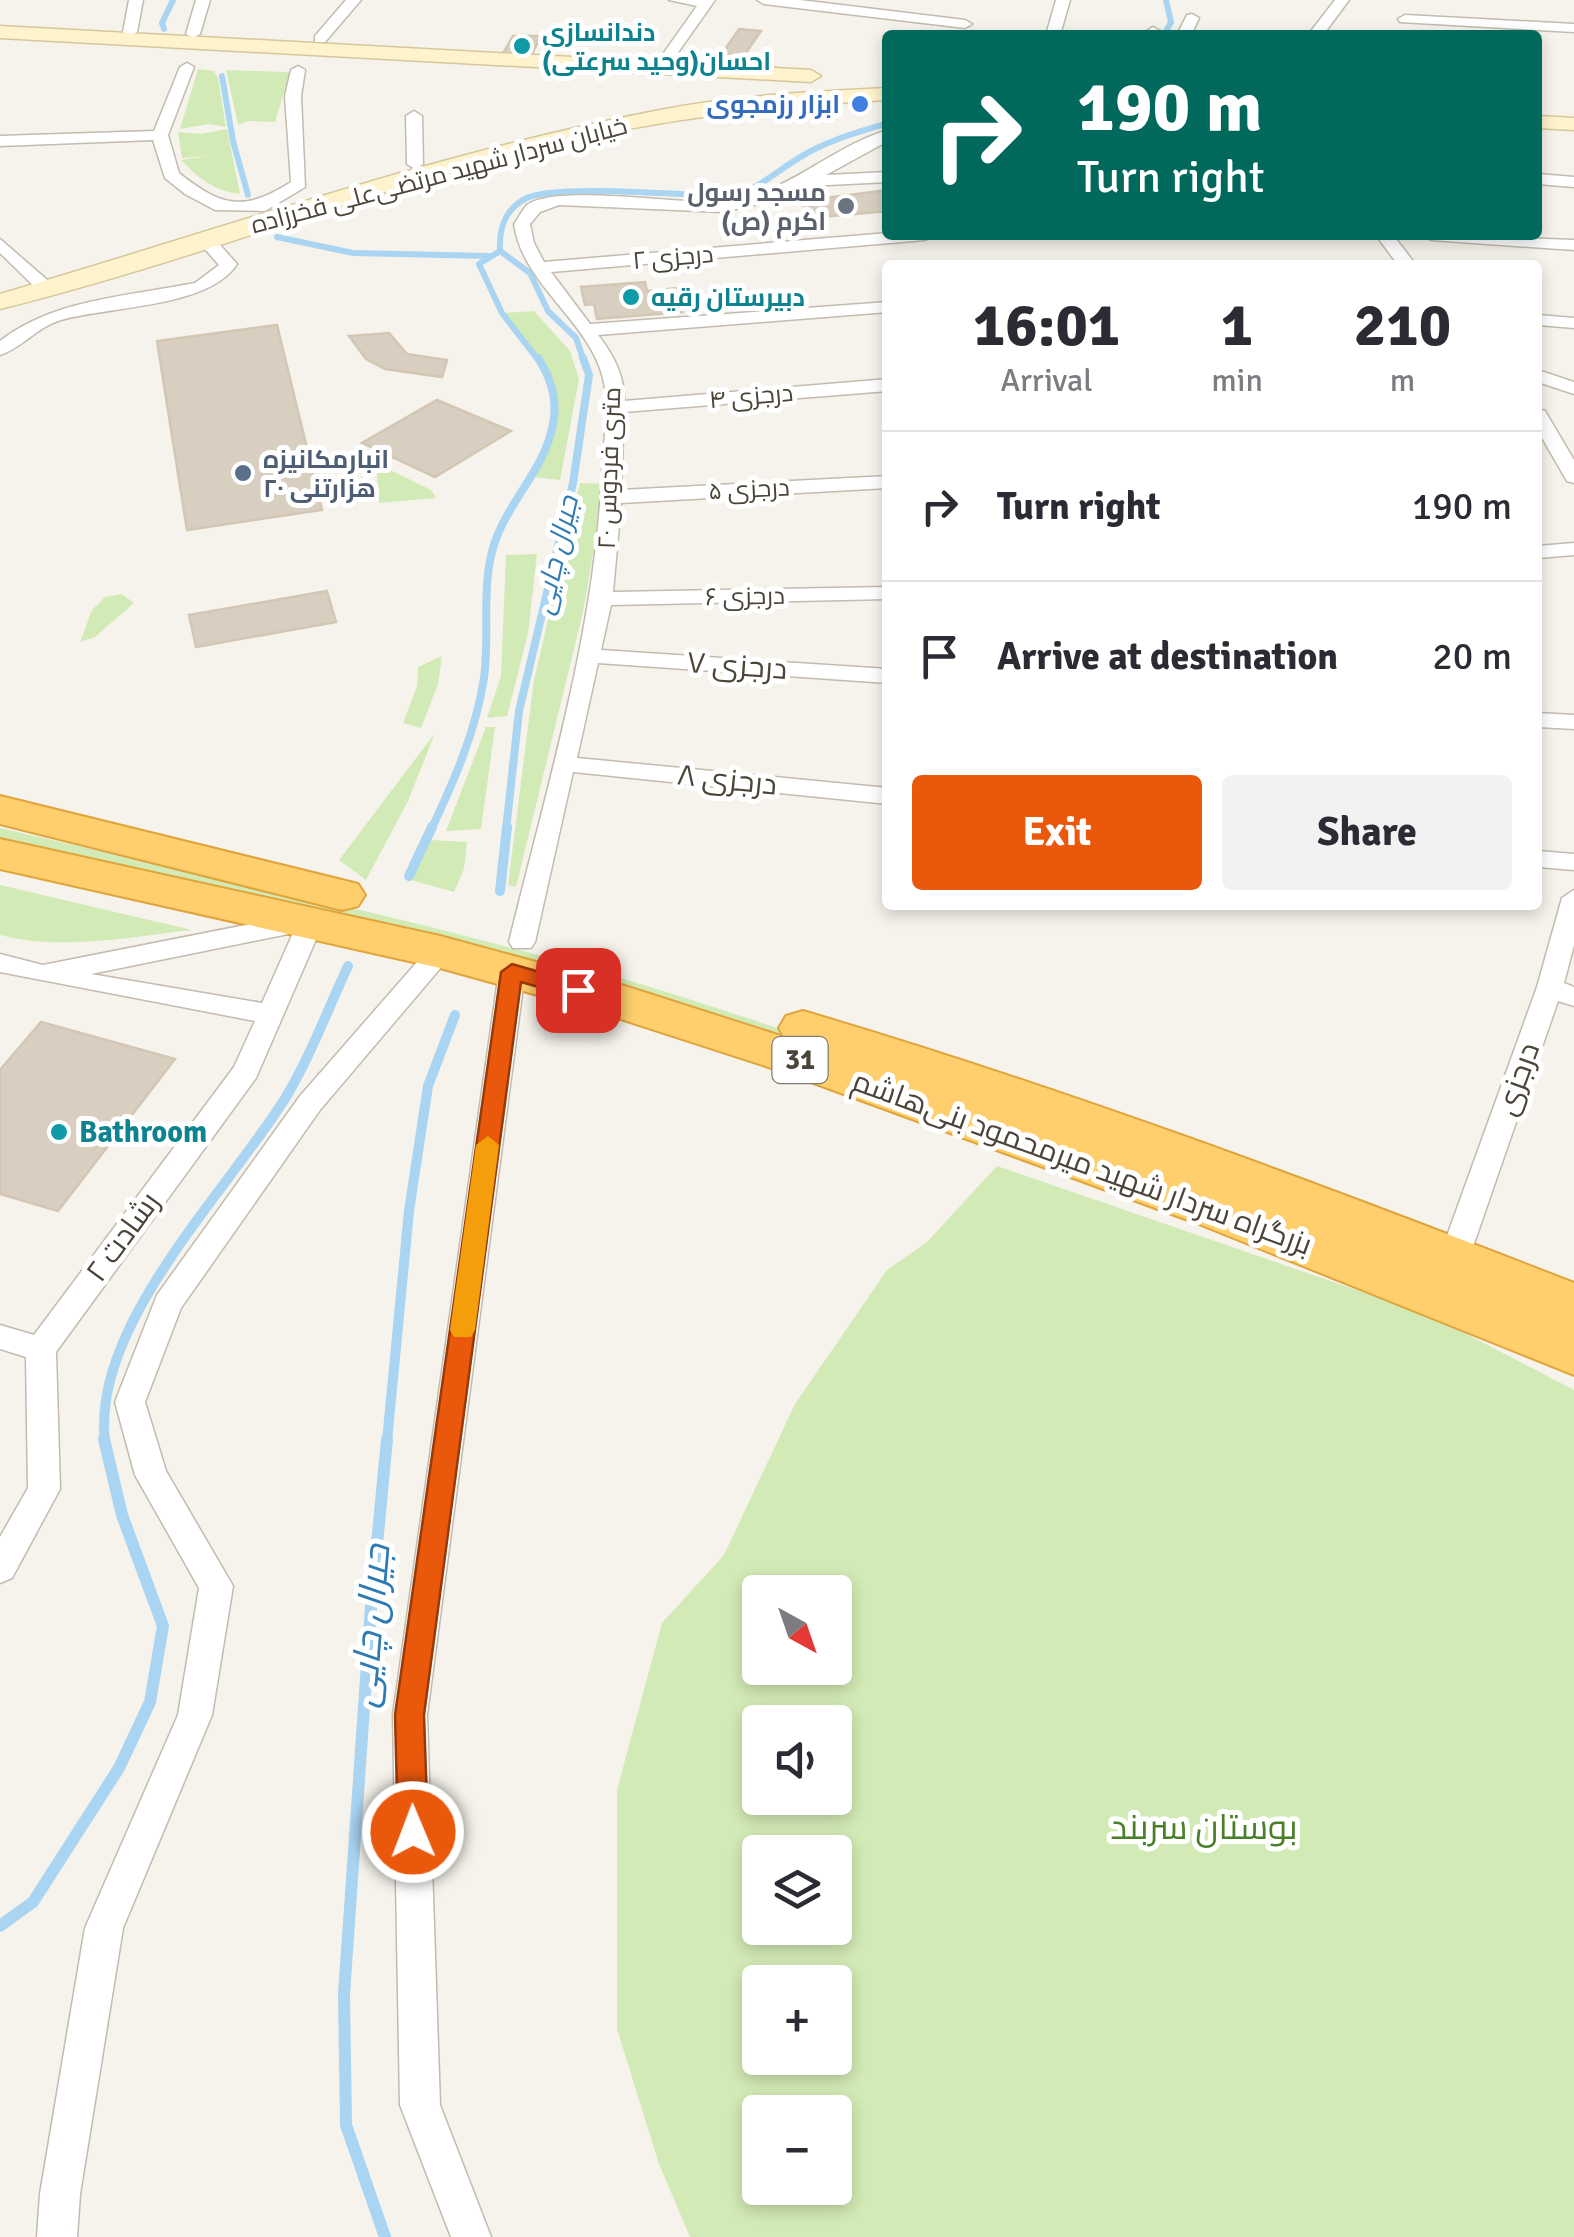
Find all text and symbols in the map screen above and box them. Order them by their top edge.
place label: دندانسازی احسان(وحید سرعتی) [542,17,771,77]
marker: دندانسازی احسان(وحید سرعتی) [511,35,533,57]
text: 190 m [1077,64,1262,150]
icon: right [912,70,1042,200]
place label: ابزار رزمجوی [706,89,840,120]
marker: ابزار رزمجوی [849,93,871,115]
street label: خیابان سردار شهید مرتضی‌علی فخرزاده [247,110,631,240]
text: Turn right [1077,150,1265,205]
place label: مسجد رسول اکرم (ص) [687,177,826,239]
marker: مسجد رسول اکرم (ص) [835,195,857,217]
street label: درجزی ۲ [631,238,715,276]
place label: دبیرستان رقیه [651,282,805,313]
marker: دبیرستان رقیه [620,286,642,308]
text: 16:01 [973,289,1120,363]
text: 1 [1221,289,1253,363]
text: 210 [1354,289,1451,363]
text: Arrival [1001,361,1093,400]
text: min [1211,361,1263,400]
text: m [1390,361,1415,400]
street label: درجزی ۴ [708,377,794,415]
street label: ۲۰ متری فردوس [591,386,627,550]
place label: انبارمکانیزه ۲۰ هزارتنی [263,444,389,504]
marker: انبارمکانیزه ۲۰ هزارتنی [232,462,254,484]
street label: درجزی ۵ [707,471,791,507]
icon: right [912,479,967,534]
text: Turn right [997,483,1161,530]
text: 190 m [1412,483,1512,530]
water label: جیرال چایی [526,491,587,618]
street label: درجزی ۶ [705,580,785,612]
icon: arrive [912,629,967,684]
text: Arrive at destination [997,633,1338,680]
text: 20 m [1432,633,1512,680]
street label: درجزی ۷ [686,644,788,688]
street label: درجزی ۸ [675,756,779,804]
button: Exit [912,775,1202,890]
button: Share [1222,775,1512,890]
pin [536,948,621,1033]
icon: arrive [551,963,606,1018]
road number: 31 [772,1037,828,1083]
street label: درجزی [1488,1037,1548,1121]
street label: بزرگراه سردار شهید میرمحمود بنی‌هاشم [847,1062,1317,1265]
place label: Bathroom [79,1114,207,1151]
marker: Bathroom [48,1121,70,1143]
street label: رشادت ۲ [78,1185,168,1289]
water label: جیرال چایی [339,1541,402,1710]
north arrow [742,1575,852,1685]
map controls [742,1575,852,2205]
button: sound [742,1705,852,1815]
position arrow [361,1780,465,1884]
park label: بوستان سربند [1110,1806,1298,1849]
button: layers [742,1835,852,1945]
button: + [742,1965,852,2075]
button: − [742,2095,852,2205]

